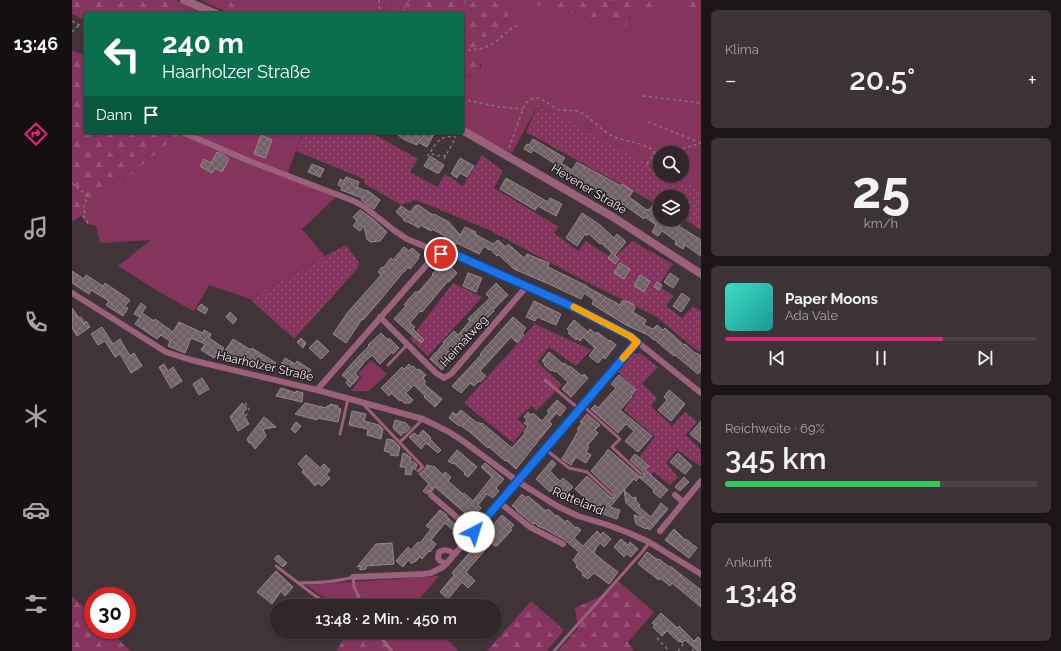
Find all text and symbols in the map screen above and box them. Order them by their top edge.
text: 240 m [162,27,244,60]
icon: left [96,28,148,80]
text: 13:46 [14,33,58,54]
text: Klima [725,42,759,57]
text: Haarholzer Straße [162,61,310,82]
text: 20.5° [849,62,915,97]
text: − [725,67,737,93]
text: + [1028,67,1037,93]
icon: arrive [140,104,162,126]
text: Dann [96,106,132,124]
icon: directions [22,120,50,148]
map controls [653,146,689,226]
button: search [653,146,689,182]
text: 25 [852,159,910,220]
street label: Hevener Straße [549,161,629,217]
button: layers [653,190,689,226]
icon: music [22,214,50,242]
text: km/h [864,216,898,231]
pin [424,237,458,271]
icon: arrive [430,243,452,265]
text: Paper Moons [785,290,878,308]
icon: phone [22,308,50,336]
text: Ada Vale [785,308,838,323]
street label: Heimatweg [437,313,491,369]
icon: previous [766,347,788,369]
icon: pause [870,347,892,369]
icon: next [974,347,996,369]
street label: Haarholzer Straße [215,348,315,384]
icon: climate [22,402,50,430]
text: Reichweite · 69% [725,421,825,436]
text: 345 km [725,441,827,476]
street label: Rotteland [550,484,606,518]
icon: car [22,496,50,524]
position arrow [453,511,495,553]
text: Ankunft [725,555,772,570]
text: 13:48 [725,575,797,610]
speed limit sign: 30 [84,587,136,639]
icon: filters [22,590,50,618]
text: 13:48 · 2 Min. · 450 m [315,610,457,628]

